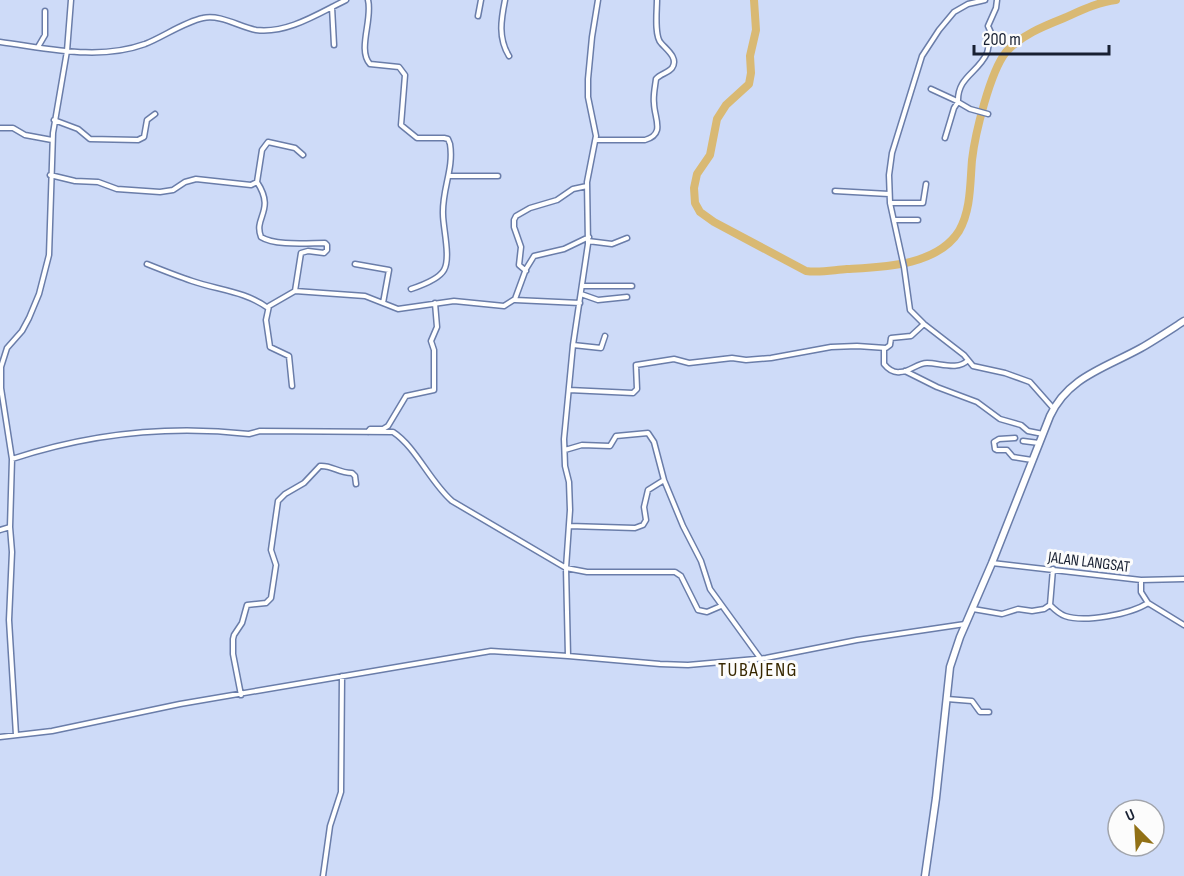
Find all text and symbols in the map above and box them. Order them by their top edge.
scale bar [974,18,1109,56]
text: 200 m [983,29,1021,50]
street label: JALAN LANGSAT [1046,548,1131,577]
district label: TUBAJENG [718,658,798,682]
north arrow [1106,798,1166,858]
text: U [1123,805,1138,826]

